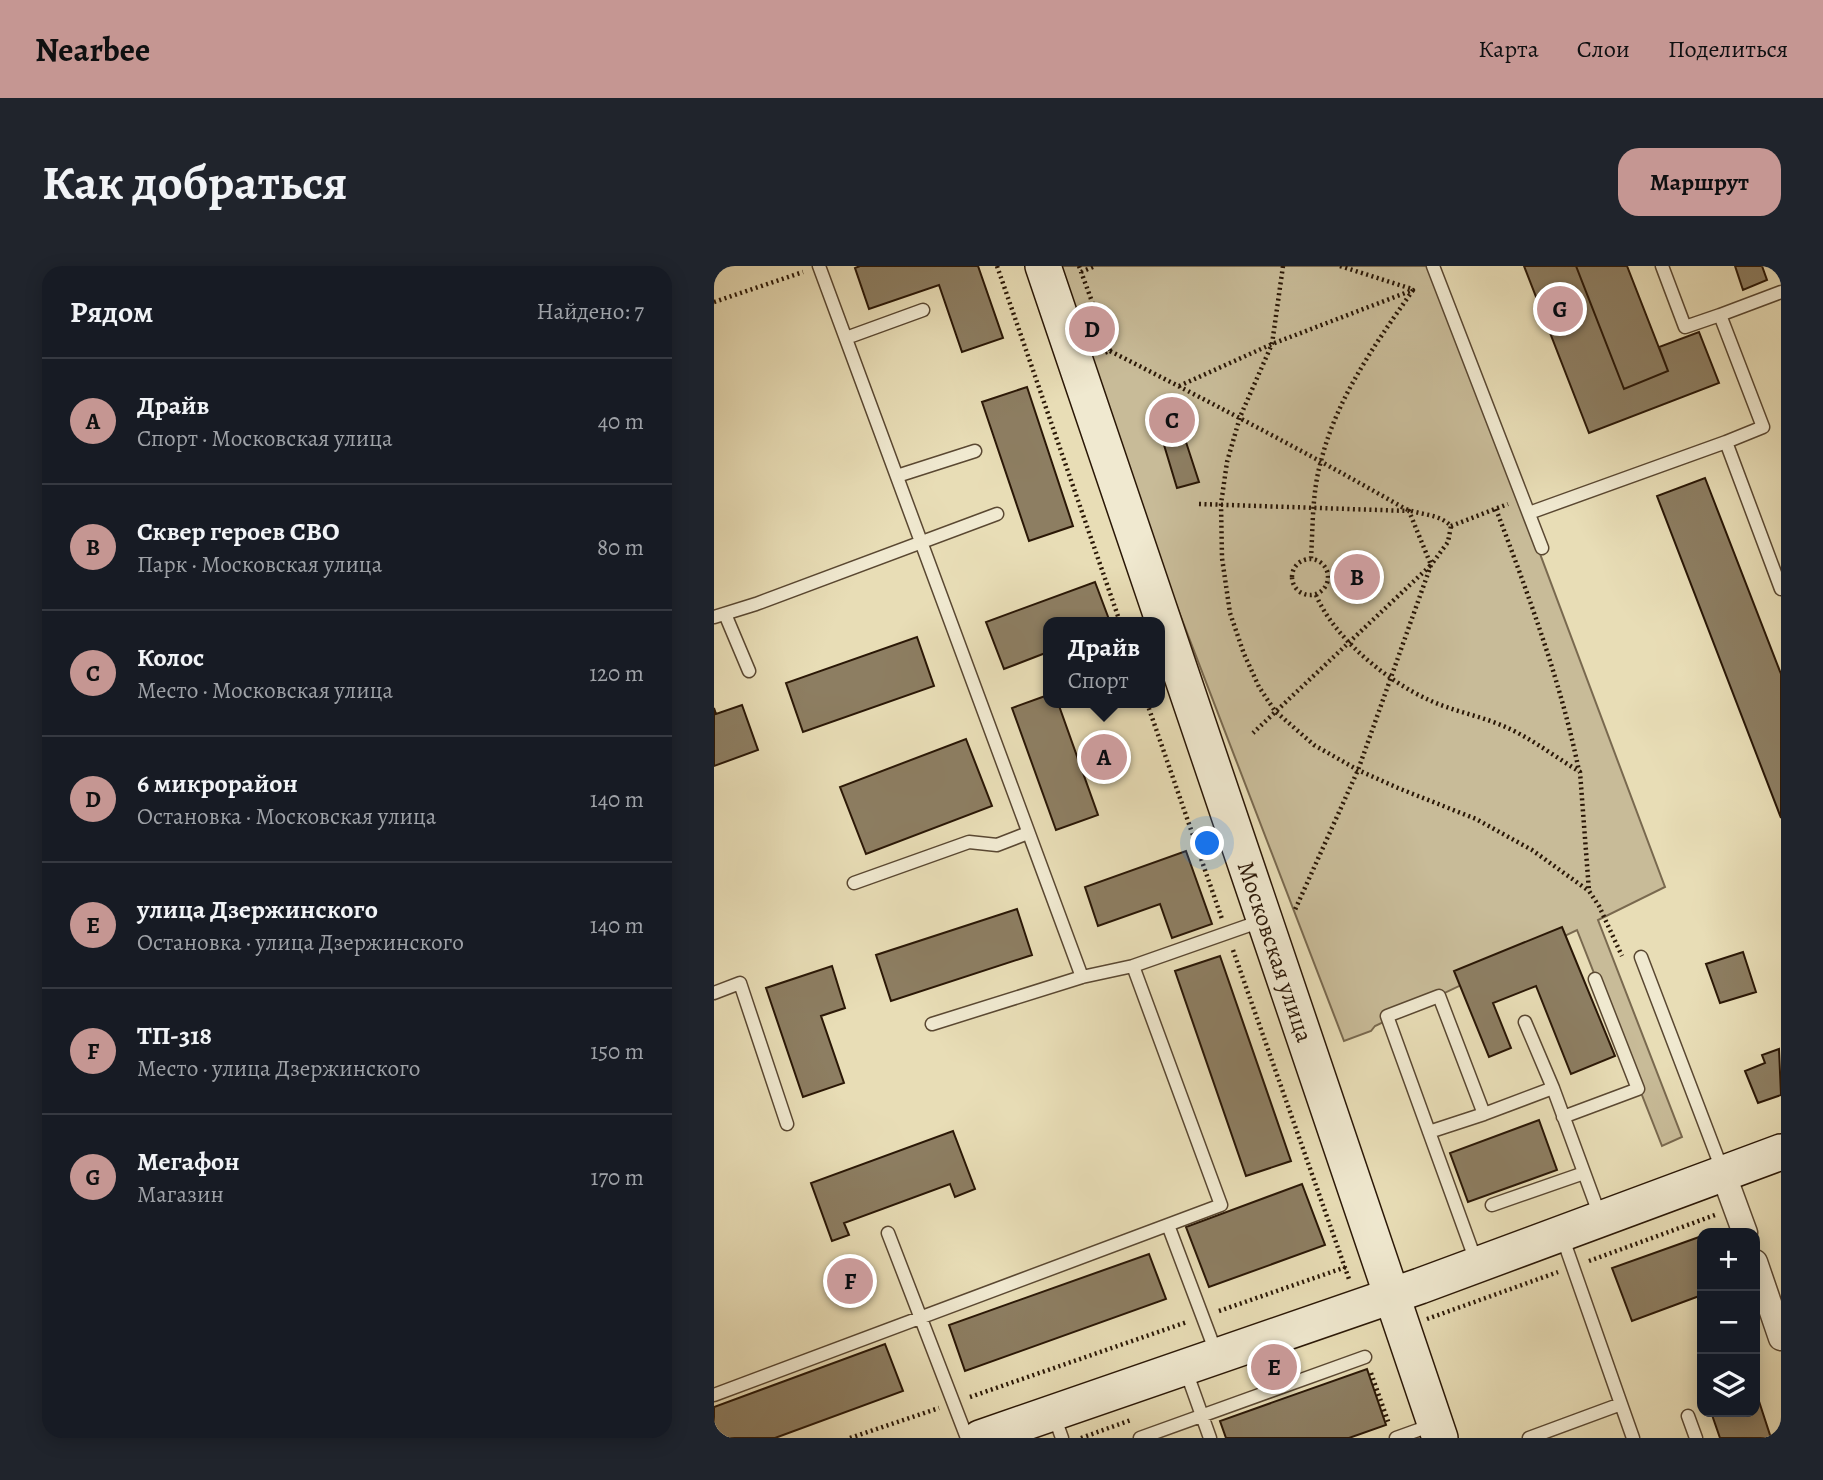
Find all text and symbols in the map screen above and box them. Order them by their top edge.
text: Nearbee [35,27,150,72]
text: Карта [1478,33,1539,65]
text: Слои [1577,33,1630,65]
text: Поделиться [1668,33,1788,65]
button: Маршрут [1618,148,1781,216]
text: Как добраться [42,149,348,216]
pin: G [1537,283,1583,335]
text: Рядом [70,292,153,332]
text: Найдено: 7 [537,296,644,327]
pin: D [1069,303,1115,355]
text: Драйв [137,388,209,423]
pin: C [1149,394,1195,446]
text: A [86,406,100,437]
text: 40 m [598,406,644,437]
text: Спорт · Московская улица [137,423,393,454]
text: Сквер героев СВО [137,514,340,549]
text: B [86,532,100,563]
text: 80 m [597,532,644,563]
text: Парк · Московская улица [137,549,382,580]
pin: B [1334,551,1380,603]
popup [1043,617,1165,708]
text: Драйв [1068,630,1140,665]
text: Колос [137,640,204,675]
text: C [86,658,100,689]
text: 120 m [589,658,644,689]
text: Спорт [1068,665,1129,696]
text: Место · Московская улица [137,675,393,706]
pin: A [1081,731,1127,783]
text: 6 микрорайон [137,766,298,801]
text: D [85,784,101,815]
text: 140 m [590,784,644,815]
text: Остановка · Московская улица [137,801,436,832]
your location [1190,826,1224,860]
street label: Московская улица [1230,857,1321,1046]
text: улица Дзержинского [137,892,378,927]
text: E [86,910,100,941]
text: 140 m [590,910,644,941]
text: Остановка · улица Дзержинского [137,927,464,958]
text: ТП-318 [137,1018,212,1053]
text: F [87,1036,99,1067]
text: 150 m [590,1036,644,1067]
text: Место · улица Дзержинского [137,1053,420,1084]
text: Мегафон [137,1144,240,1179]
text: G [85,1162,101,1193]
text: 170 m [591,1162,644,1193]
text: Магазин [137,1179,224,1210]
map controls [1697,1228,1760,1417]
button: + [1697,1228,1760,1291]
pin: F [827,1255,873,1307]
button: − [1697,1291,1760,1354]
pin: E [1251,1341,1297,1393]
button: layers [1697,1354,1760,1417]

